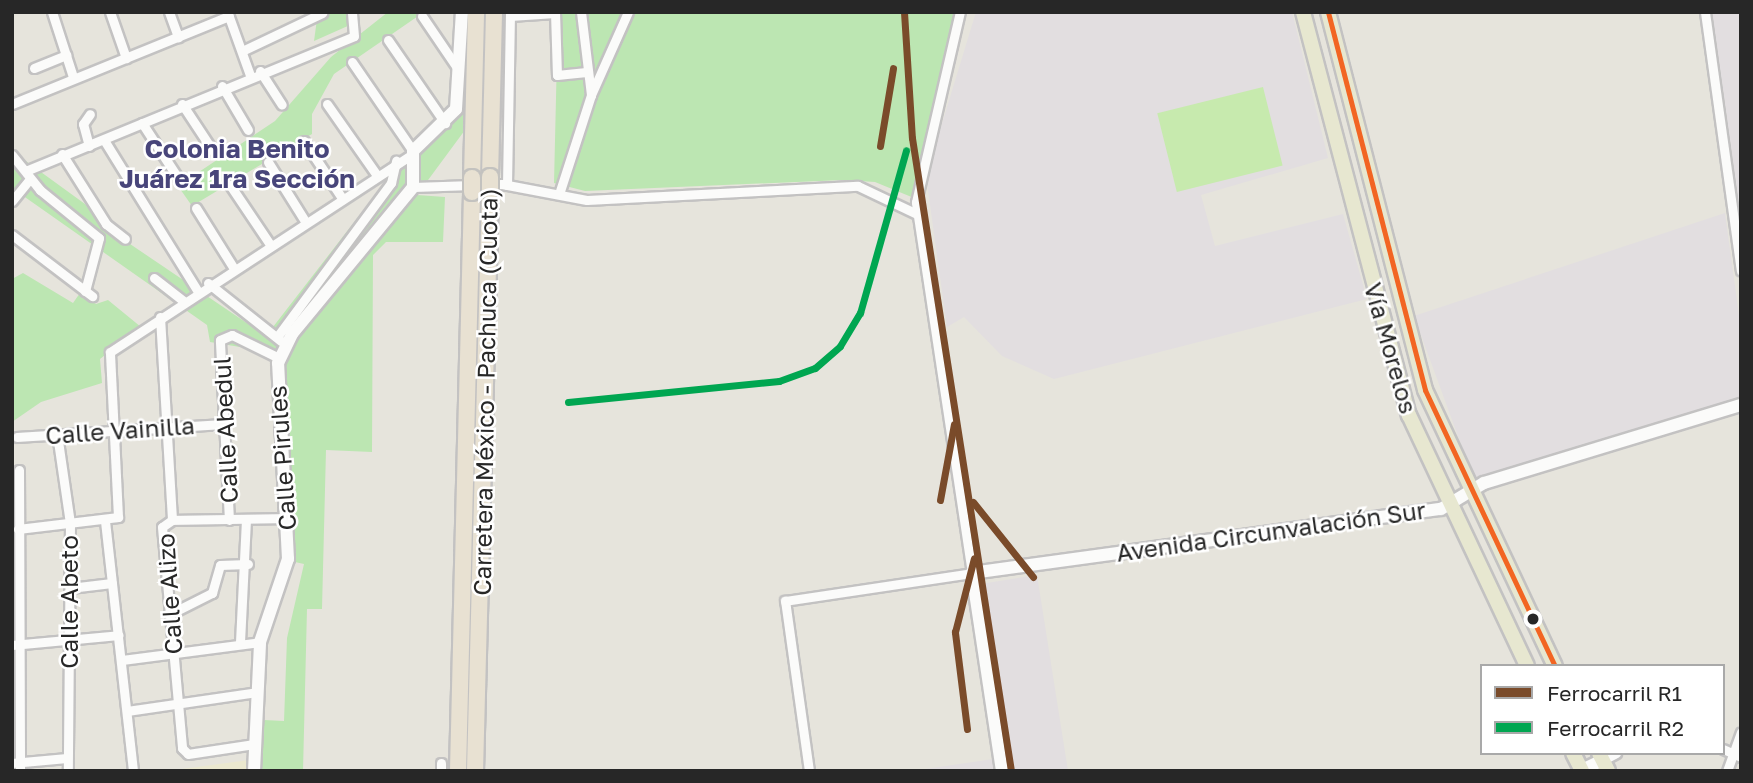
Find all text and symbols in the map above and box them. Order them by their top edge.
district label: Colonia Benito Juárez 1ra Sección [119,133,355,194]
street label: Carretera México - Pachuca (Cuota) [467,188,503,596]
street label: Vía Morelos [1359,279,1423,417]
street label: Calle Abedul [207,356,243,504]
street label: Calle Pirules [263,385,301,531]
street label: Calle Vainilla [44,410,196,450]
street label: Avenida Circunvalación Sur [1114,495,1428,567]
street label: Calle Alizo [150,533,188,655]
street label: Calle Abeto [55,535,83,669]
unlabelled marker [1526,612,1540,626]
legend [1480,664,1725,755]
text: Ferrocarril R1 [1547,680,1682,706]
text: Ferrocarril R2 [1547,715,1684,741]

